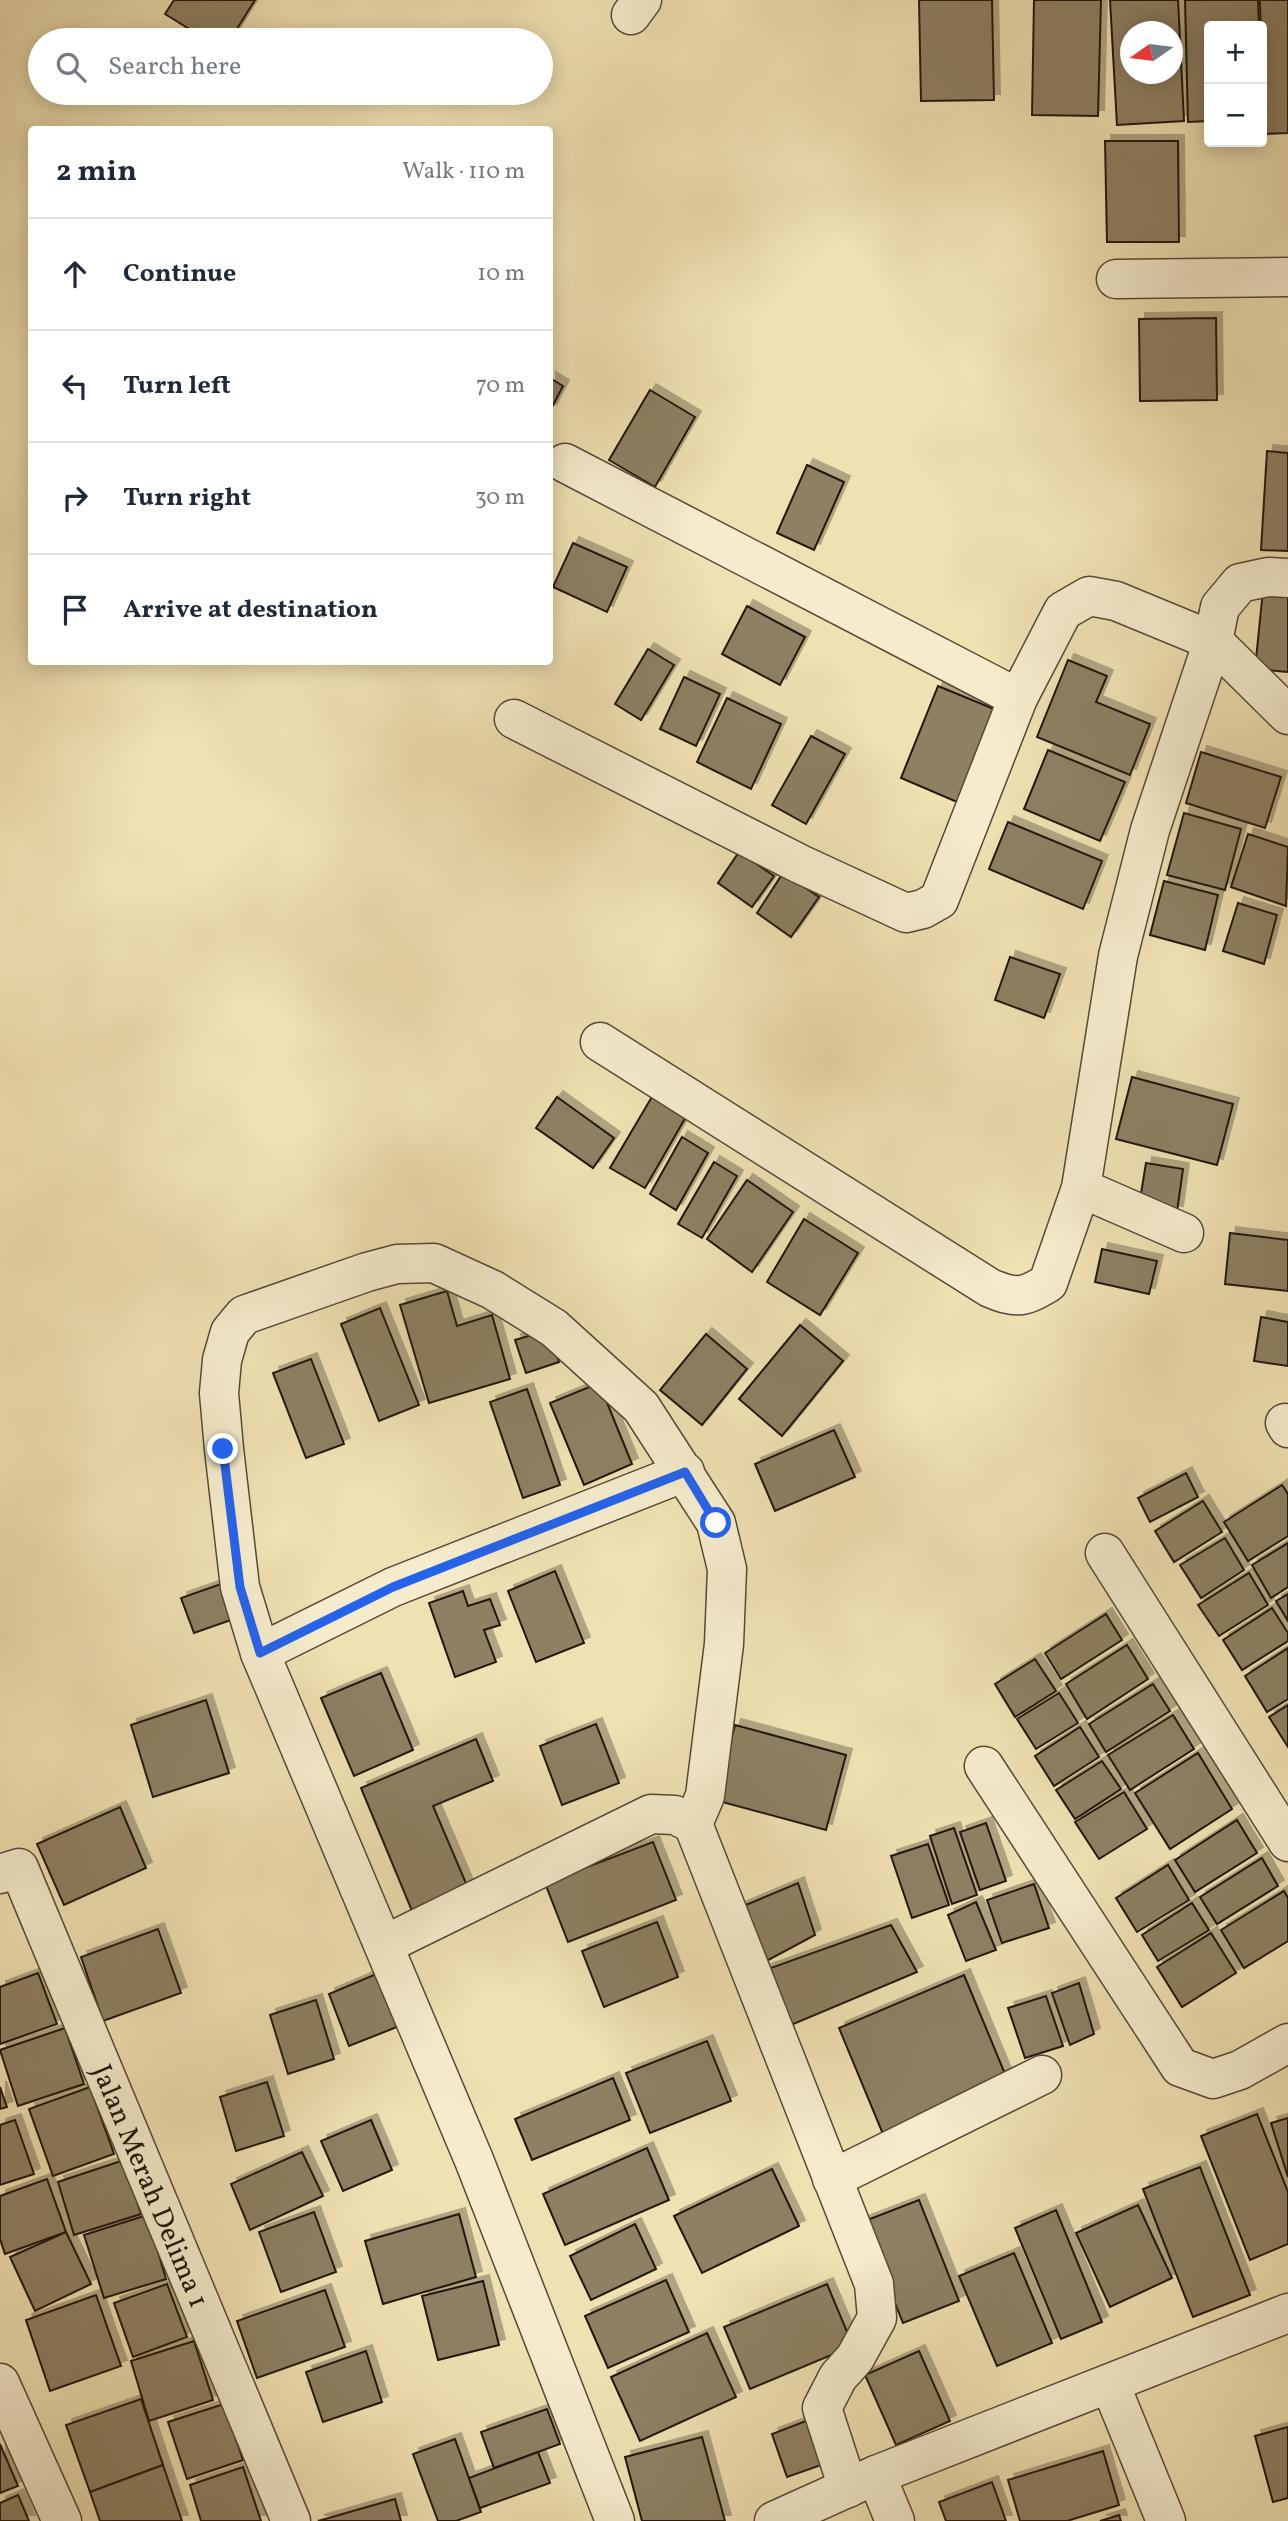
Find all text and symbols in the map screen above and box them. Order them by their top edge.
north arrow [1120,21,1183,84]
map controls [1204,21,1267,147]
button: + [1204,21,1267,84]
search box [28,28,553,105]
icon: search [52,48,90,86]
text: Search here [108,49,241,85]
button: − [1204,84,1267,147]
text: 2 min [56,151,137,193]
text: Walk · 110 m [402,156,525,188]
icon: ahead [56,255,94,293]
text: Continue [123,256,236,292]
text: 10 m [477,258,525,290]
icon: left [56,367,94,405]
text: Turn left [123,368,231,404]
text: 70 m [476,370,525,402]
icon: right [56,479,94,517]
text: Turn right [123,480,251,516]
text: 30 m [475,482,525,514]
icon: arrive [56,591,94,629]
text: Arrive at destination [123,592,378,628]
route end [207,1433,238,1464]
route start [700,1507,731,1538]
street label: Jalan Merah Delima 1 [81,2059,217,2314]

